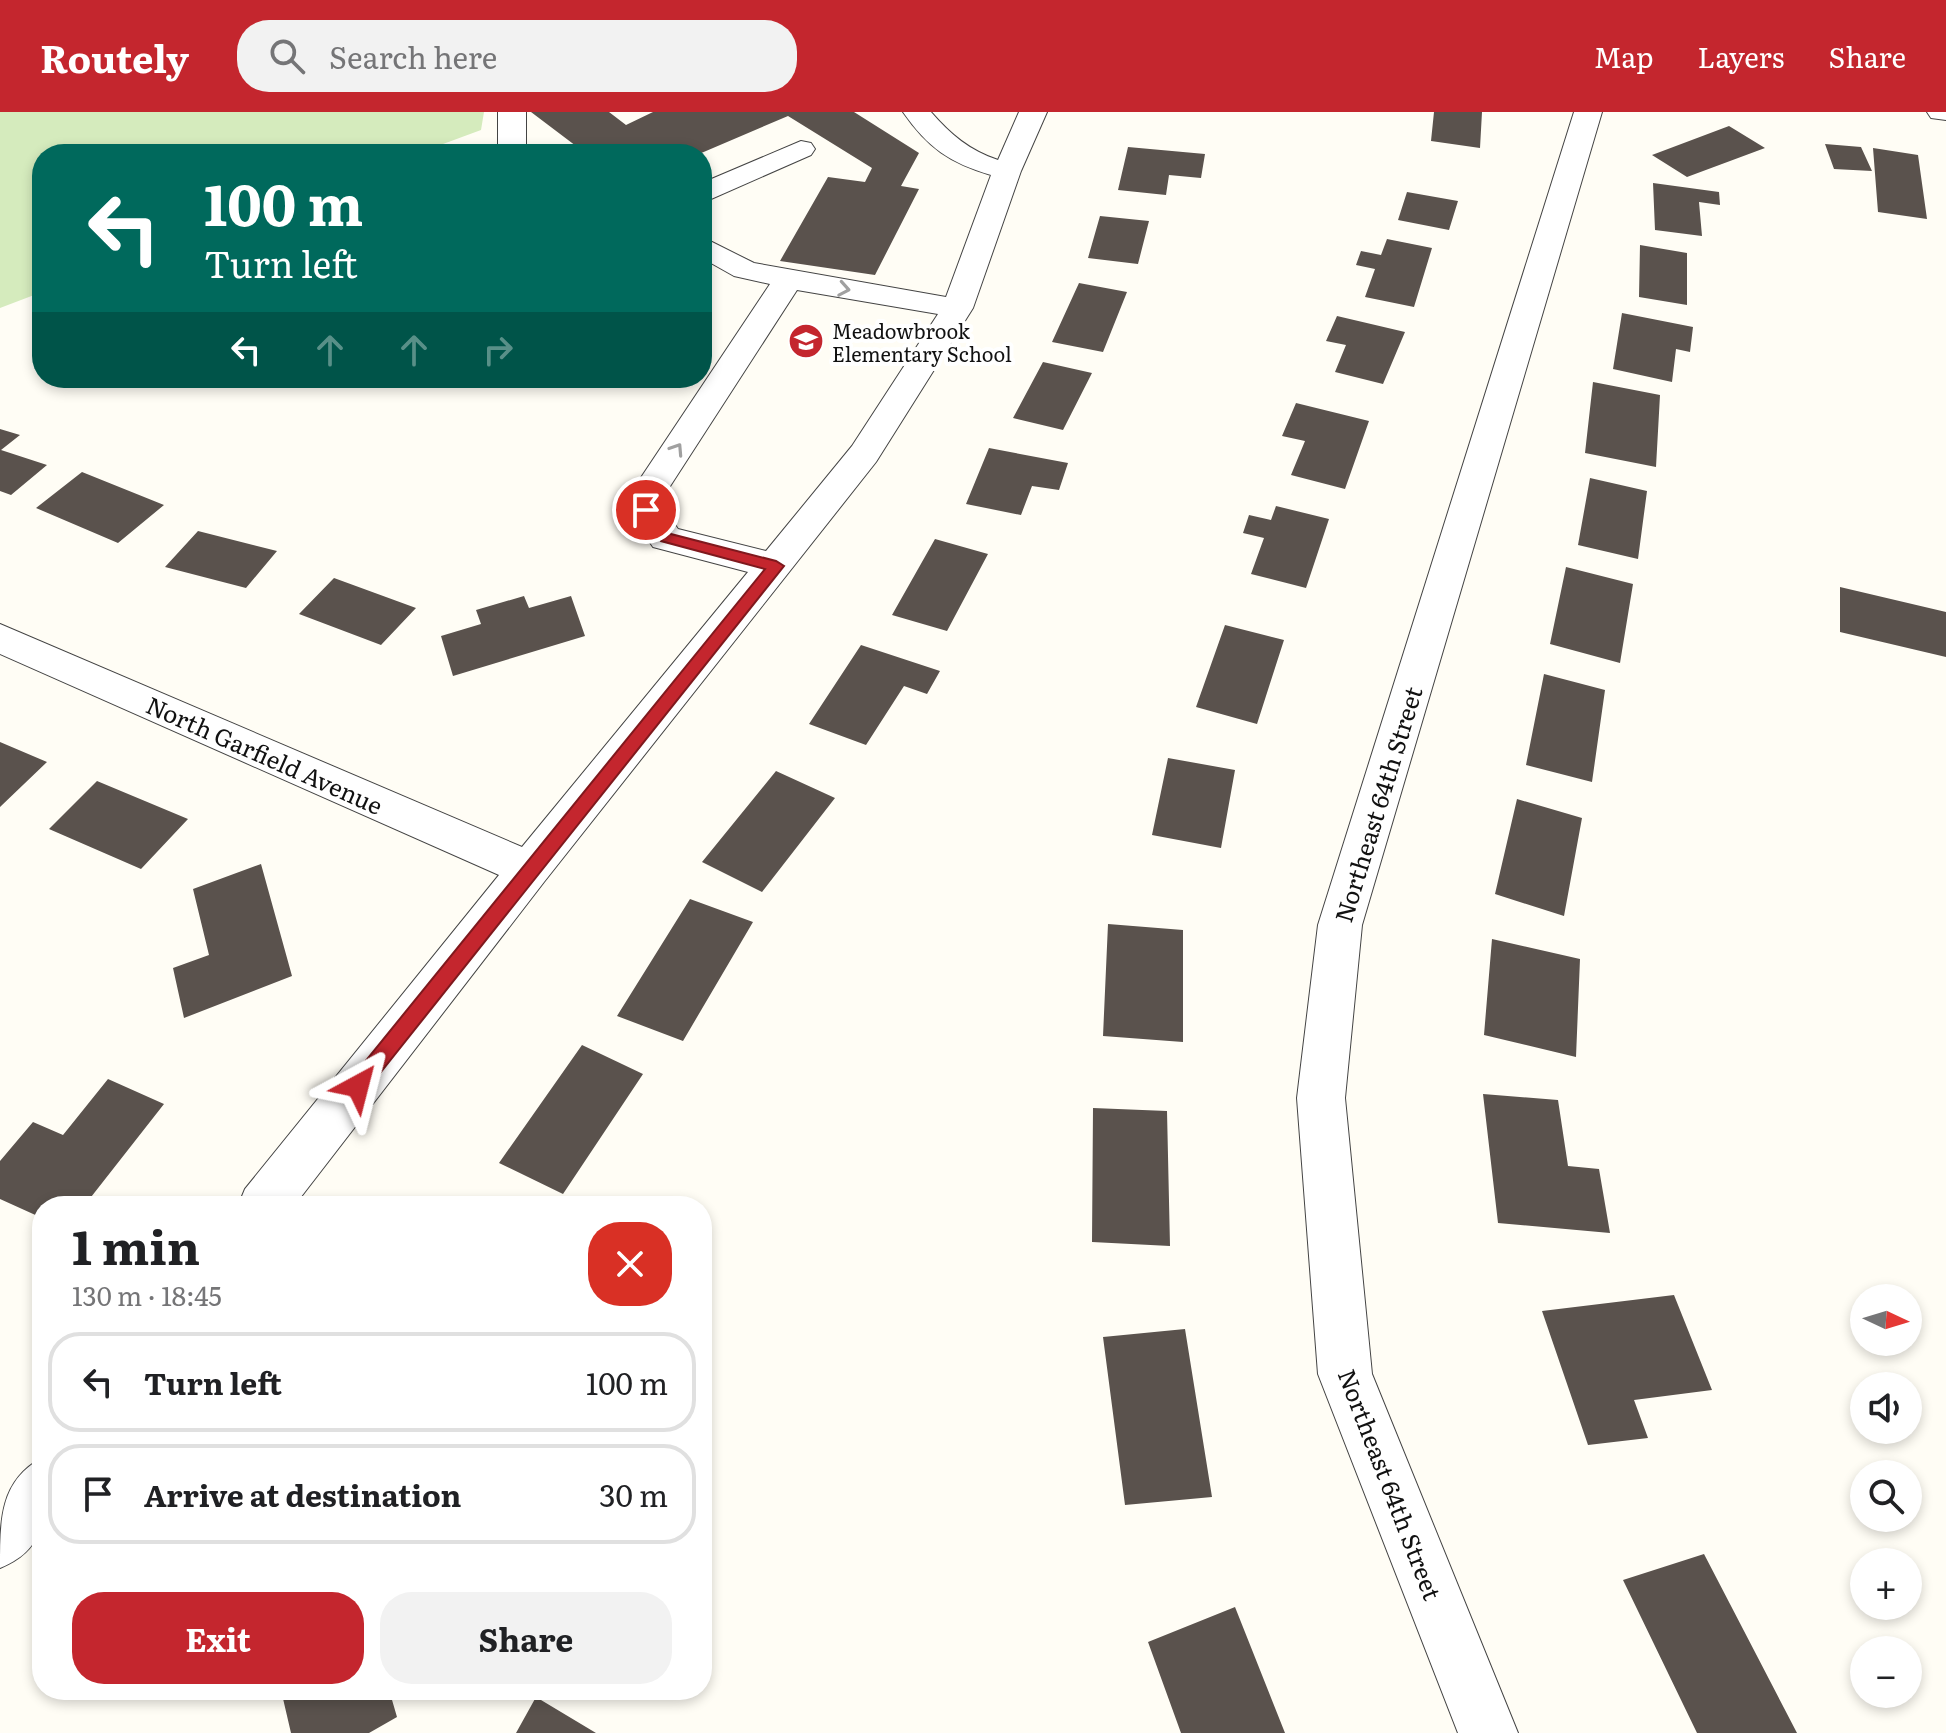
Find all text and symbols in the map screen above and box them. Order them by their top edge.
search box [237,20,797,92]
text: Routely [40,28,189,85]
icon: search [265,34,309,78]
text: Search here [329,34,497,78]
text: Map [1594,35,1653,77]
text: Layers [1697,35,1784,77]
text: Share [1828,35,1906,77]
text: 100 m [204,160,363,243]
icon: left [72,176,176,280]
text: Turn left [204,236,358,289]
one-way arrow [838,279,851,296]
place label: Meadowbrook Elementary School [832,315,1012,368]
school or university icon: Meadowbrook Elementary School [787,322,825,360]
icon: left [224,328,268,372]
icon: ahead [308,328,352,372]
icon: ahead [392,328,436,372]
icon: right [476,328,520,372]
one-way arrow [667,443,682,457]
pin [612,476,680,544]
icon: arrive [624,488,668,532]
street label: Northeast 64th Street [1324,682,1430,926]
street label: North Garfield Avenue [141,686,389,822]
position arrow [316,1044,400,1128]
text: 1 min [72,1209,200,1280]
button: close [588,1222,672,1306]
text: 130 m · 18:45 [72,1275,222,1314]
north arrow [1850,1284,1922,1356]
map controls [1850,1284,1922,1708]
icon: left [76,1360,120,1404]
text: Turn left [144,1360,282,1404]
text: 100 m [586,1360,668,1404]
street label: Northeast 64th Street [1331,1363,1451,1605]
button: sound [1850,1372,1922,1444]
button: search [1850,1460,1922,1532]
icon: arrive [76,1472,120,1516]
text: Arrive at destination [144,1472,461,1516]
text: 30 m [599,1472,668,1516]
button: + [1850,1548,1922,1620]
button: Exit [72,1592,364,1684]
button: Share [380,1592,672,1684]
button: − [1850,1636,1922,1708]

